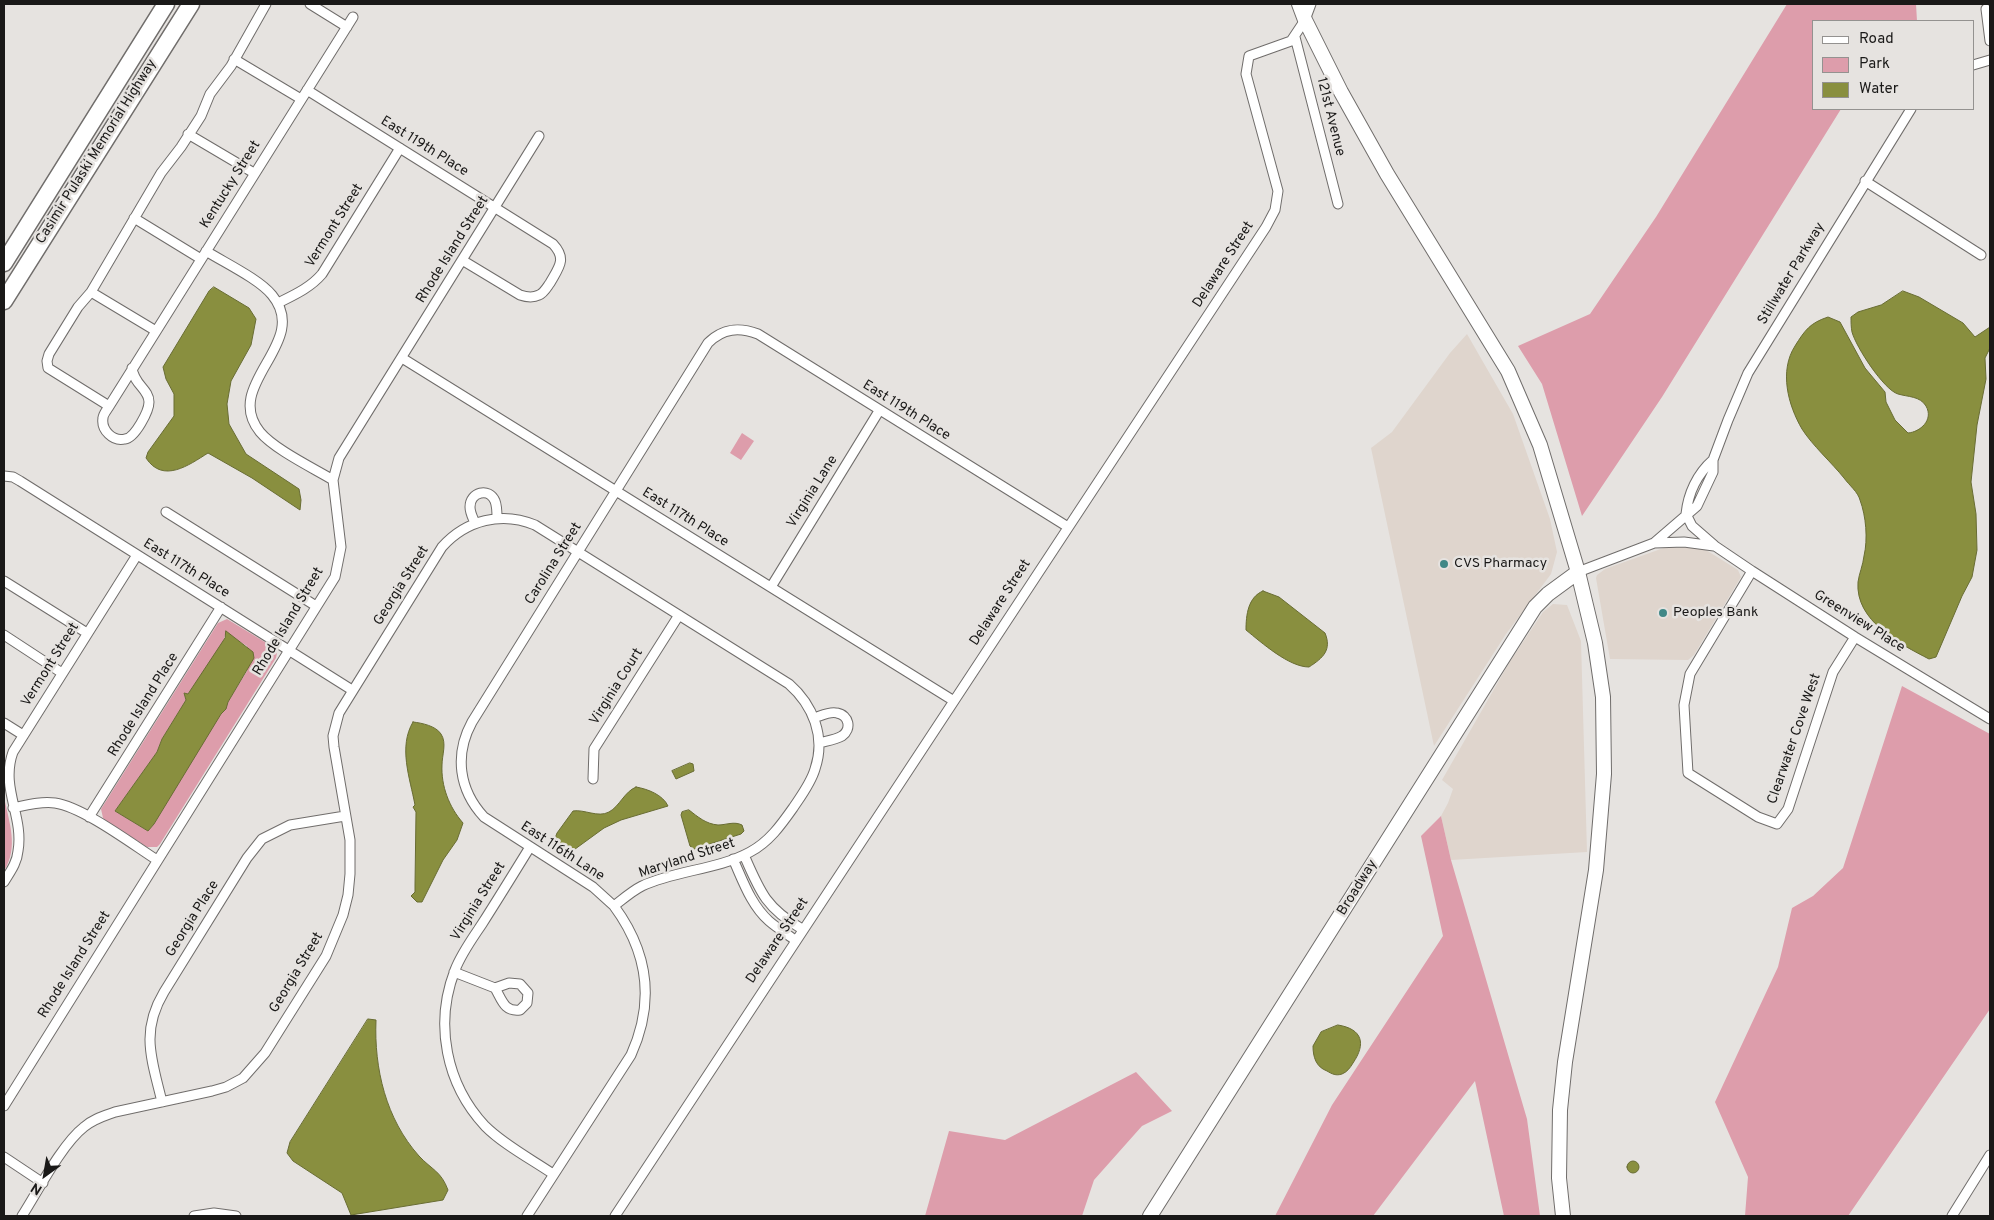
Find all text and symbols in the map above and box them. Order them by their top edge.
legend [1812,20,1974,110]
text: Road [1859,30,1894,49]
text: Park [1859,55,1890,74]
street label: Casimir Pulaski Memorial Highway [33,57,161,247]
street label: 121st Avenue [1312,76,1348,158]
text: Water [1859,80,1898,99]
street label: East 119th Place [377,113,471,181]
street label: Kentucky Street [197,138,265,232]
street label: Vermont Street [303,181,367,271]
street label: Rhode Island Street [413,193,493,307]
street label: Delaware Street [1190,219,1258,311]
street label: Stillwater Parkway [1755,220,1829,328]
street label: East 119th Place [859,377,953,445]
street label: Virginia Lane [784,453,842,531]
street label: East 117th Place [639,485,731,551]
street label: Carolina Street [522,520,586,608]
street label: East 117th Place [140,536,232,602]
street label: Georgia Street [371,543,433,629]
place label: CVS Pharmacy [1454,556,1547,572]
street label: Delaware Street [967,557,1035,649]
marker: CVS Pharmacy [1438,558,1450,570]
street label: Rhode Island Street [250,565,328,679]
street label: Greenview Place [1810,587,1908,657]
place label: Peoples Bank [1673,605,1758,621]
marker: Peoples Bank [1657,607,1669,619]
street label: Vermont Street [19,620,83,710]
street label: Virginia Court [587,646,647,728]
street label: Rhode Island Place [105,650,183,760]
street label: Clearwater Cove West [1765,671,1825,807]
street label: East 116th Lane [517,819,607,885]
street label: Maryland Street [637,836,737,882]
street label: Broadway [1334,857,1382,919]
street label: Virginia Street [448,859,510,945]
street label: Georgia Place [163,878,223,960]
street label: Delaware Street [743,895,813,987]
street label: Rhode Island Street [35,908,115,1022]
street label: Georgia Street [266,930,328,1016]
north arrow [20,1150,70,1200]
text: N [28,1178,46,1198]

